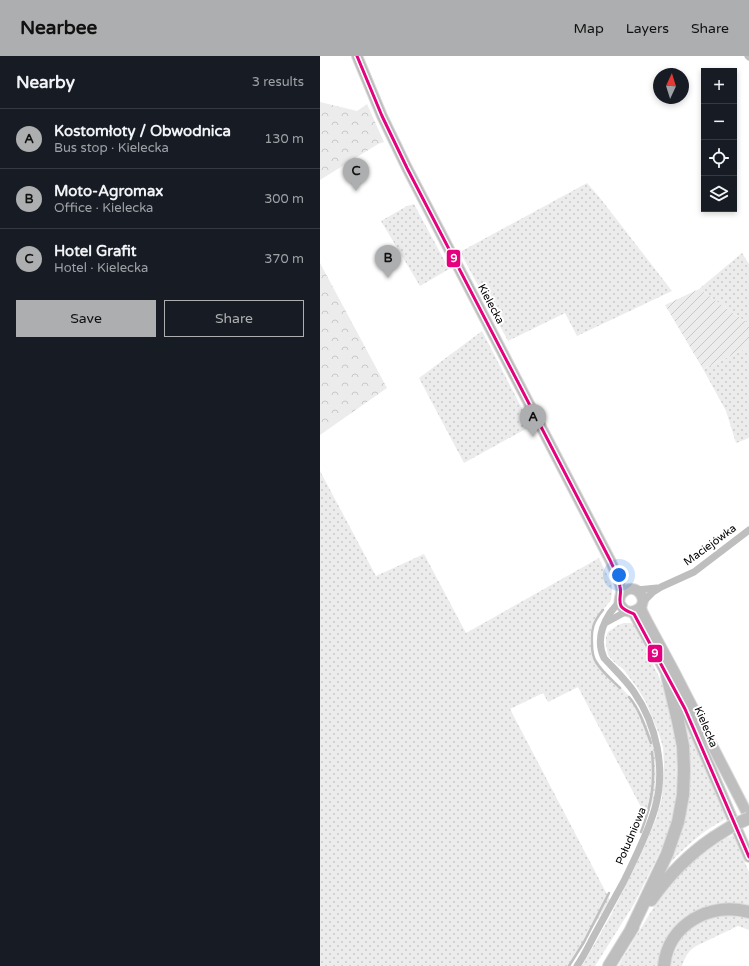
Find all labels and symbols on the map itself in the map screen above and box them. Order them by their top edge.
north arrow [653,68,689,104]
pin: C [343,158,369,191]
pin: B [375,245,401,278]
line badge: 9 [446,249,461,268]
text: 9 [451,252,458,265]
street label: Kielecka [475,282,507,326]
pin: A [520,404,546,437]
street label: Maciejówka [681,522,739,568]
your location [609,565,629,585]
line badge: 9 [647,644,663,663]
text: 9 [652,647,659,660]
street label: Kielecka [692,705,720,749]
street label: Południowa [613,805,649,867]

